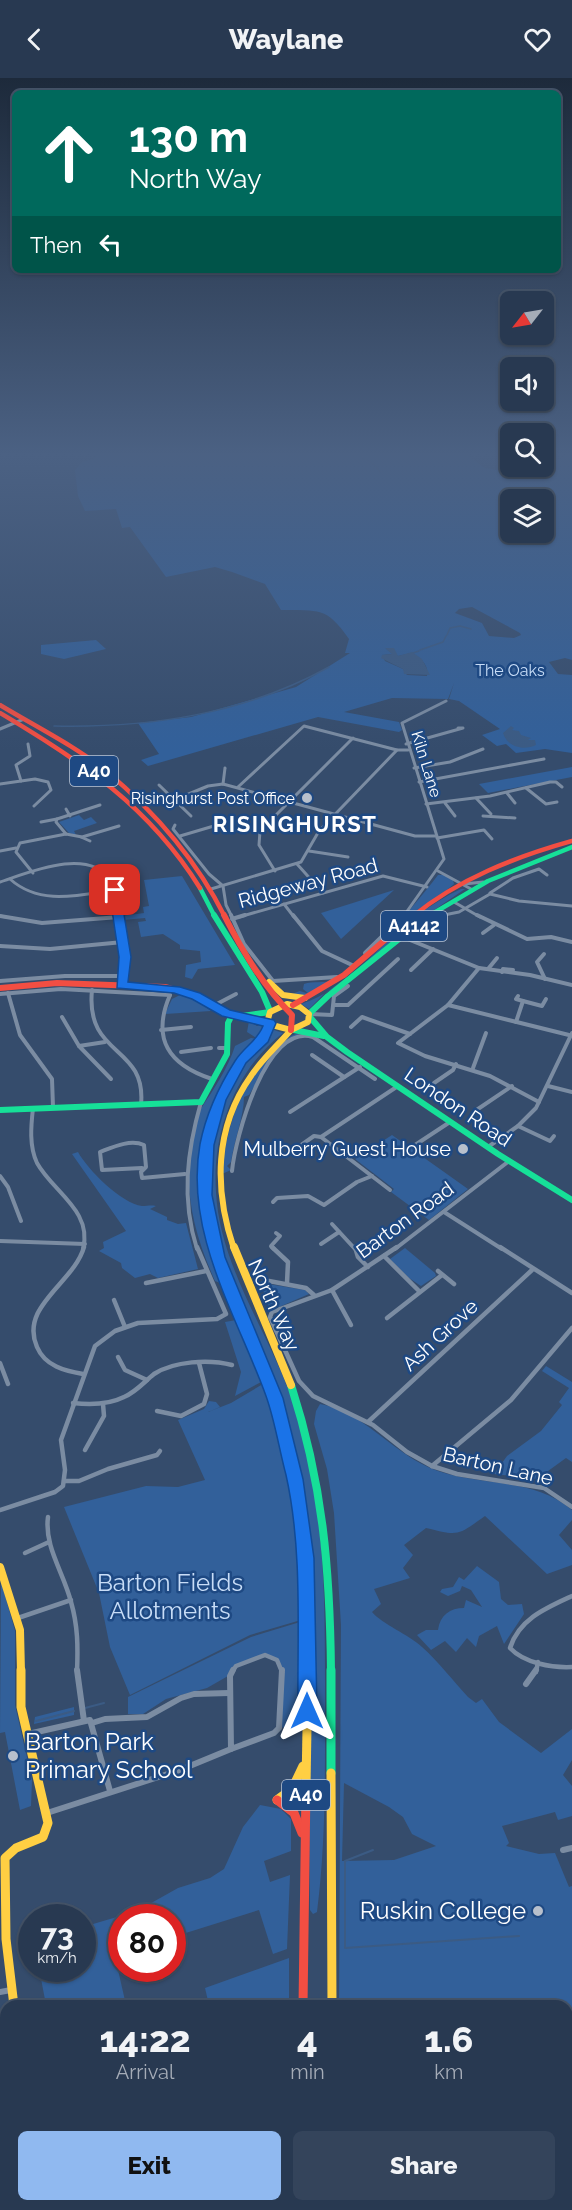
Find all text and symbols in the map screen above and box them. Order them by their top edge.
icon: back [18,23,51,56]
icon: heart [521,23,554,56]
text: Waylane [229,24,343,55]
text: 130 m [129,113,248,162]
icon: ahead [30,114,108,192]
text: North Way [129,163,262,194]
icon: left [94,228,127,261]
text: Then [30,232,82,258]
north arrow [500,291,554,345]
map controls [500,291,554,543]
button: sound [500,357,554,411]
button: search [500,423,554,477]
button: layers [500,489,554,543]
park label: The Oaks [475,661,545,680]
street label: Kiln Lane [407,729,446,800]
road number: A40 [70,756,118,786]
place label: Risinghurst Post Office [131,789,295,808]
marker: Risinghurst Post Office [300,791,314,805]
district label: RISINGHURST [213,811,377,837]
street label: Ridgeway Road [236,853,380,913]
pin [89,864,140,915]
icon: arrive [98,873,131,906]
road number: A4142 [381,911,447,941]
street label: London Road [400,1062,516,1152]
place label: Mulberry Guest House [243,1137,451,1161]
marker: Mulberry Guest House [456,1142,470,1156]
street label: Barton Road [352,1177,458,1263]
street label: North Way [243,1255,305,1355]
street label: Ash Grove [397,1294,483,1376]
street label: Barton Lane [441,1442,556,1490]
park label: Barton Fields Allotments [97,1568,243,1625]
position arrow [275,1679,339,1743]
place label: Barton Park Primary School [25,1727,193,1784]
marker: Barton Park Primary School [6,1749,20,1763]
road number: A40 [282,1780,330,1810]
place label: Ruskin College [360,1896,526,1925]
speed limit sign: 80 [108,1904,186,1982]
marker: Ruskin College [531,1904,545,1918]
text: 73 [40,1918,74,1953]
text: km/h [37,1949,77,1967]
text: 14:22 [100,2018,191,2060]
text: 4 [297,2018,318,2060]
text: 1.6 [424,2018,473,2060]
text: Arrival [116,2060,174,2084]
text: min [290,2060,325,2084]
text: km [434,2060,463,2084]
button: Exit [18,2131,281,2200]
button: Share [293,2131,555,2200]

